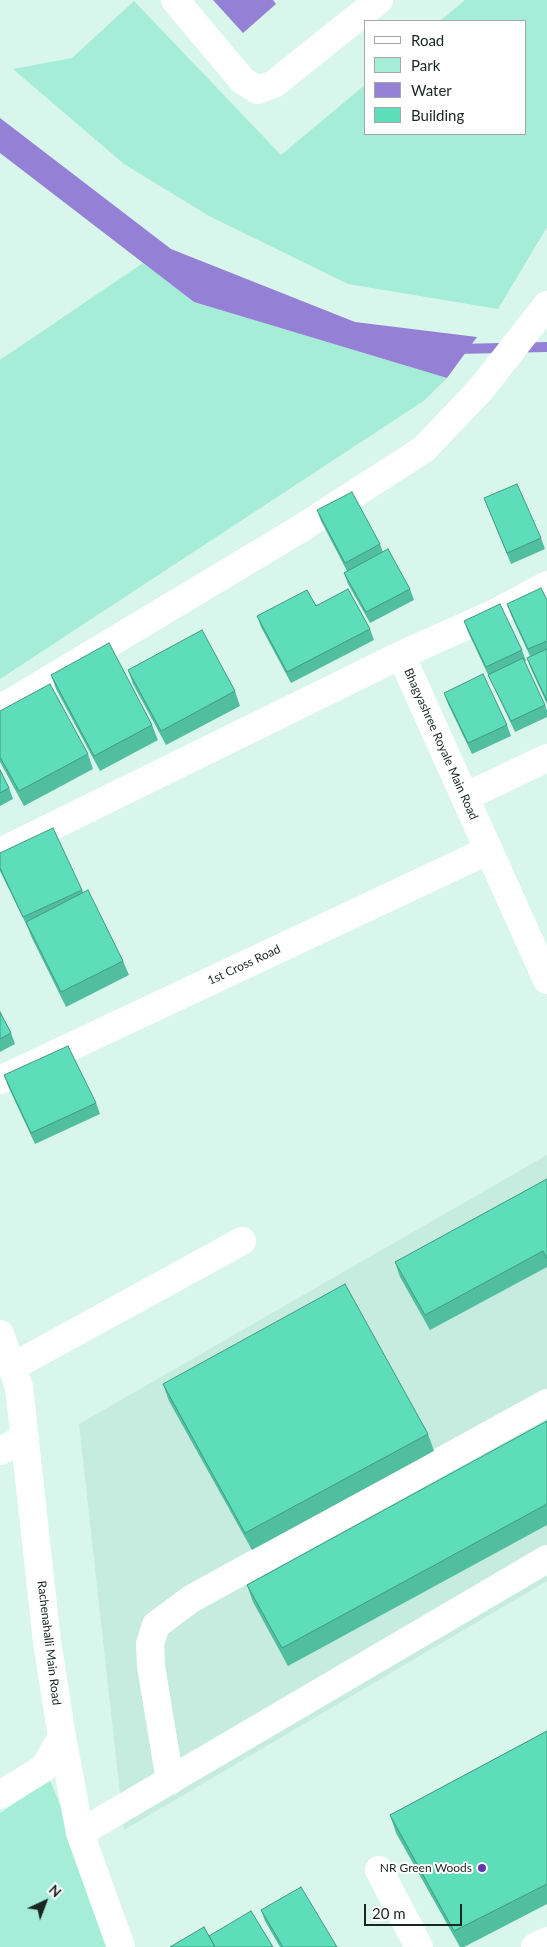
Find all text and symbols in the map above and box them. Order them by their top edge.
legend [364,20,527,135]
text: Road [411,31,444,49]
text: Park [411,56,440,74]
text: Water [411,81,452,99]
text: Building [411,106,464,124]
street label: Bhagyashree Royale Main Road [401,666,481,822]
street label: 1st Cross Road [205,942,283,988]
street label: Rachenahalli Main Road [34,1580,64,1706]
place label: NR Green Woods [380,1861,472,1875]
marker: NR Green Woods [476,1862,488,1874]
north arrow [20,1877,70,1927]
text: N [46,1881,65,1901]
scale bar [367,1894,464,1926]
text: 20 m [372,1904,406,1922]

